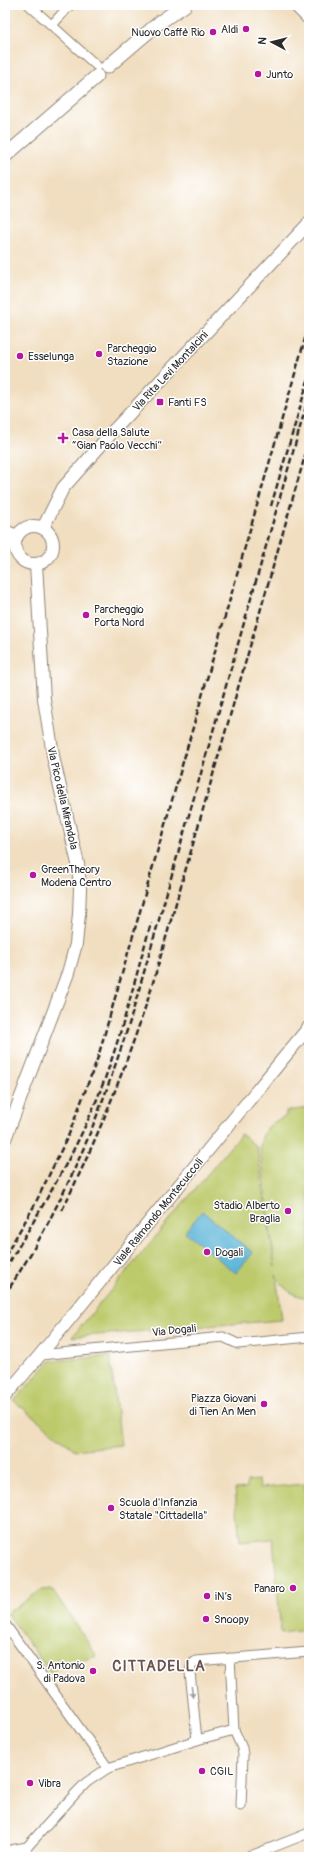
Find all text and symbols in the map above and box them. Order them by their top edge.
north arrow [252,22,292,62]
place label: Aldi [221,23,238,36]
marker: Aldi [241,24,251,34]
place label: Nuovo Caffè Rio [131,26,205,39]
marker: Nuovo Caffè Rio [208,27,218,37]
text: N [256,36,270,45]
place label: Junto [266,68,293,81]
marker: Junto [253,69,263,79]
street label: Via Rita Levi Montalcini [130,329,211,414]
place label: Parcheggio Stazione [107,342,157,368]
marker: Parcheggio Stazione [94,349,104,359]
place label: Esselunga [28,350,74,363]
marker: Esselunga [15,351,25,361]
place label: Fanti FS [168,396,207,409]
marker: Fanti FS [155,397,165,407]
place label: Casa della Salute “Gian Paolo Vecchi” [72,426,162,452]
marker: Casa della Salute “Gian Paolo Vecchi” [57,432,69,444]
place label: Parcheggio Porta Nord [94,603,144,629]
marker: Parcheggio Porta Nord [81,610,91,620]
street label: Via Pico della Mirandola [44,745,81,851]
place label: GreenTheory Modena Centro [41,863,112,889]
marker: GreenTheory Modena Centro [28,870,38,880]
street label: Viale Raimondo Montecuccoli [111,1156,206,1269]
place label: Stadio Alberto Braglia [214,1199,280,1225]
marker: Stadio Alberto Braglia [283,1206,293,1216]
place label: Dogali [215,1246,243,1259]
marker: Dogali [202,1247,212,1257]
street label: Via Dogali [151,1322,197,1339]
place label: Piazza Giovani di Tien An Men [189,1392,256,1418]
marker: Piazza Giovani di Tien An Men [259,1399,269,1409]
place label: Scuola d'Infanzia Statale "Cittadella" [119,1496,208,1522]
marker: Scuola d'Infanzia Statale "Cittadella" [106,1503,116,1513]
place label: Panaro [254,1582,285,1595]
marker: Panaro [288,1583,298,1593]
place label: iN’s [215,1590,232,1603]
marker: iN’s [202,1591,212,1601]
place label: Snoopy [214,1613,249,1626]
marker: Snoopy [201,1614,211,1624]
district label: CITTADELLA [112,1657,206,1676]
place label: S. Antonio di Padova [36,1659,85,1685]
marker: S. Antonio di Padova [88,1666,98,1676]
one-way arrow [189,1686,195,1698]
place label: CGIL [210,1765,233,1778]
marker: CGIL [197,1766,207,1776]
place label: Vibra [38,1777,61,1790]
marker: Vibra [25,1778,35,1788]

